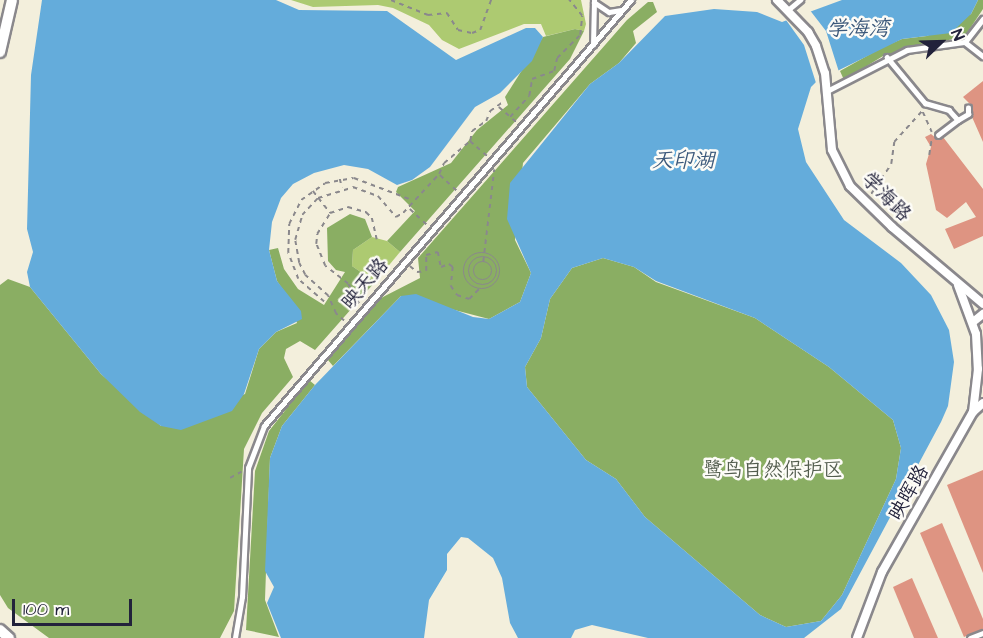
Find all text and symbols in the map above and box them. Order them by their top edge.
north arrow [911,12,971,72]
water label: 学海湾 [827,16,889,42]
text: N [945,26,970,44]
water label: 天印湖 [652,148,714,174]
street label: 学海路 [856,167,916,227]
street label: 映天路 [336,253,394,315]
park label: 鹭鸟自然保护区 [703,458,843,482]
street label: 映晖路 [884,461,934,525]
scale bar [15,587,135,625]
text: 100 m [23,597,69,622]

